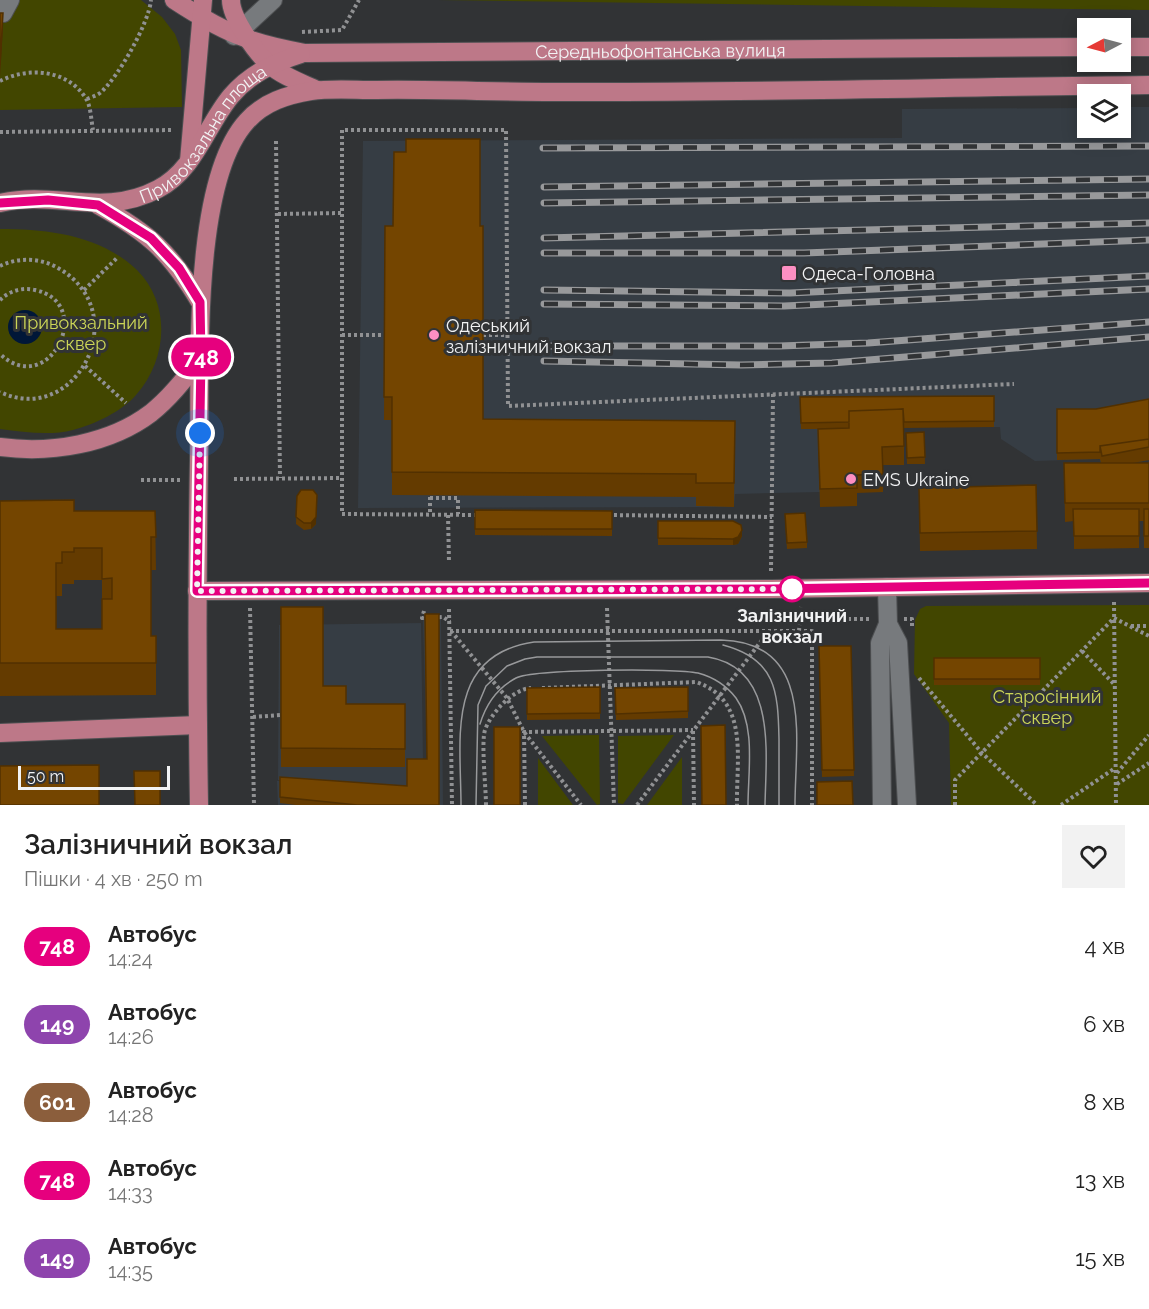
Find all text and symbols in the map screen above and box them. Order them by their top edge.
north arrow [1077,18,1131,72]
map controls [1077,18,1131,138]
street label: Середньофонтанська вулиця [535,39,786,62]
street label: Привокзальна площа [136,60,270,207]
button: layers [1077,84,1131,138]
place label: Одеса-Головна [802,263,935,284]
marker: Одеса-Головна [780,264,798,282]
park label: Привокзальний сквер [14,312,148,354]
place label: Одеський залізничний вокзал [446,315,612,357]
marker: Одеський залізничний вокзал [427,328,441,342]
line badge: 748 [166,338,236,376]
text: 748 [183,345,219,370]
your location [185,418,215,448]
place label: EMS Ukraine [863,469,970,490]
marker: EMS Ukraine [844,472,858,486]
marker: Залізничний вокзал [779,576,805,602]
place label: Залізничний вокзал [737,605,847,647]
park label: Старосінний сквер [993,686,1101,728]
scale bar [18,763,170,790]
text: 50 m [27,767,64,786]
button: heart [1062,825,1125,888]
text: Залізничний вокзал [24,828,292,861]
text: Пішки · 4 хв · 250 m [24,867,203,891]
text: Автобус [108,921,197,947]
text: 4 хв [1085,933,1125,959]
text: 748 [39,934,75,959]
text: 14:24 [108,947,153,971]
text: Автобус [108,999,197,1025]
text: 6 хв [1083,1011,1125,1037]
text: 149 [40,1012,74,1037]
text: 14:26 [108,1025,154,1049]
text: Автобус [108,1077,197,1103]
text: 8 хв [1083,1089,1125,1115]
text: 601 [39,1090,75,1115]
text: 14:28 [108,1103,154,1127]
text: Автобус [108,1155,197,1181]
text: 13 хв [1075,1167,1125,1193]
text: 748 [39,1168,75,1193]
text: 14:33 [108,1181,153,1205]
text: Автобус [108,1233,197,1259]
text: 15 хв [1075,1245,1125,1271]
text: 149 [40,1246,74,1271]
text: 14:35 [108,1259,153,1283]

